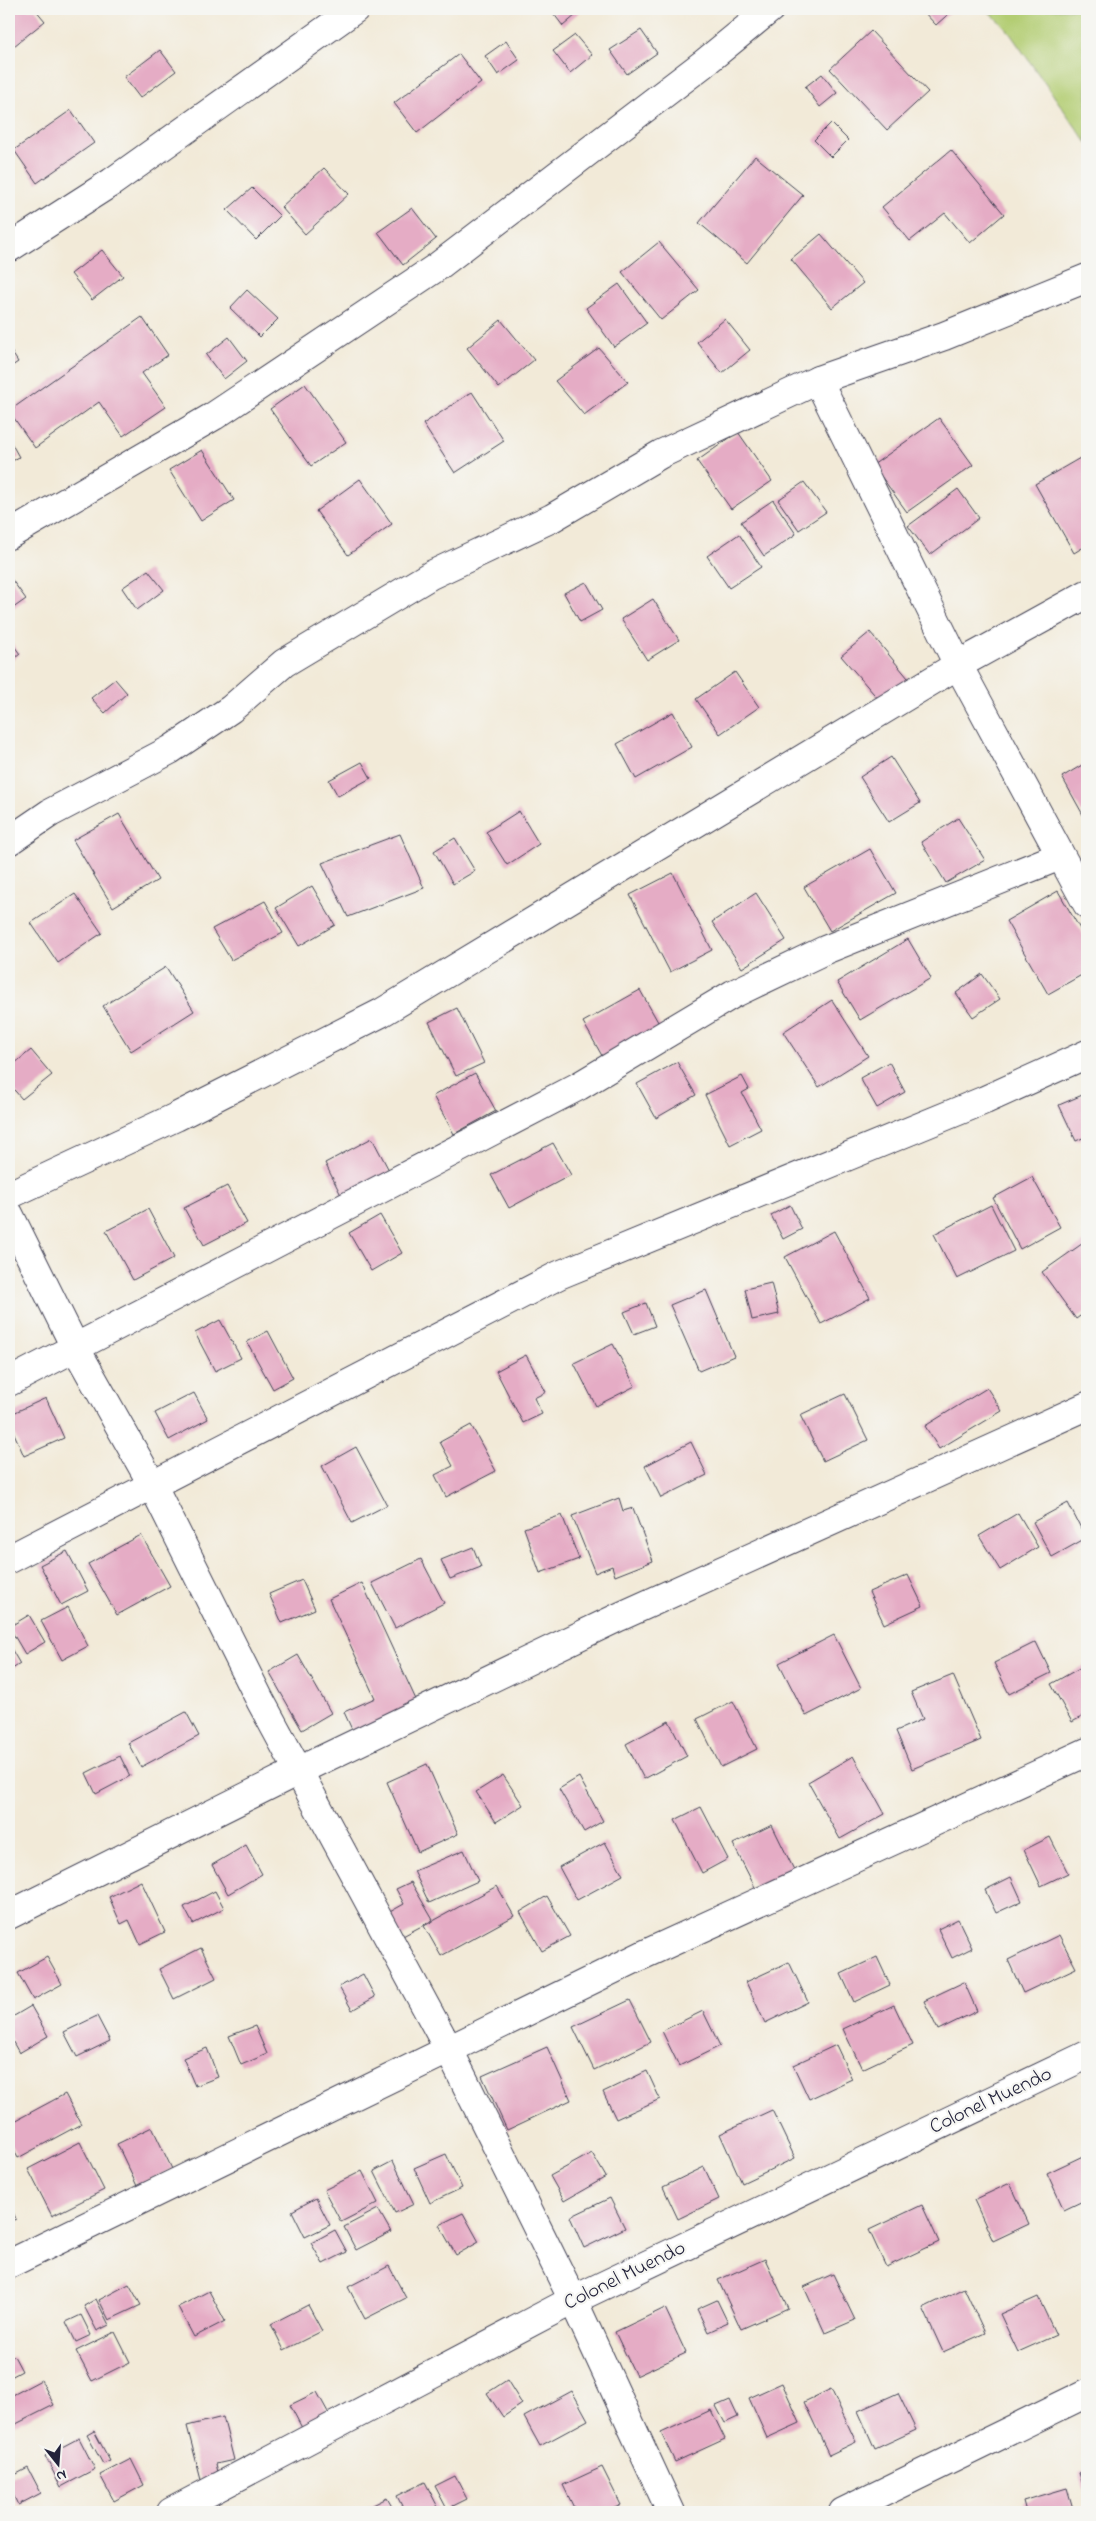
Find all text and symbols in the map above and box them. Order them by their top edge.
street label: Colonel Muendo [925,2059,1057,2142]
street label: Colonel Muendo [559,2234,691,2318]
north arrow [32,2438,82,2488]
text: N [54,2464,69,2486]

